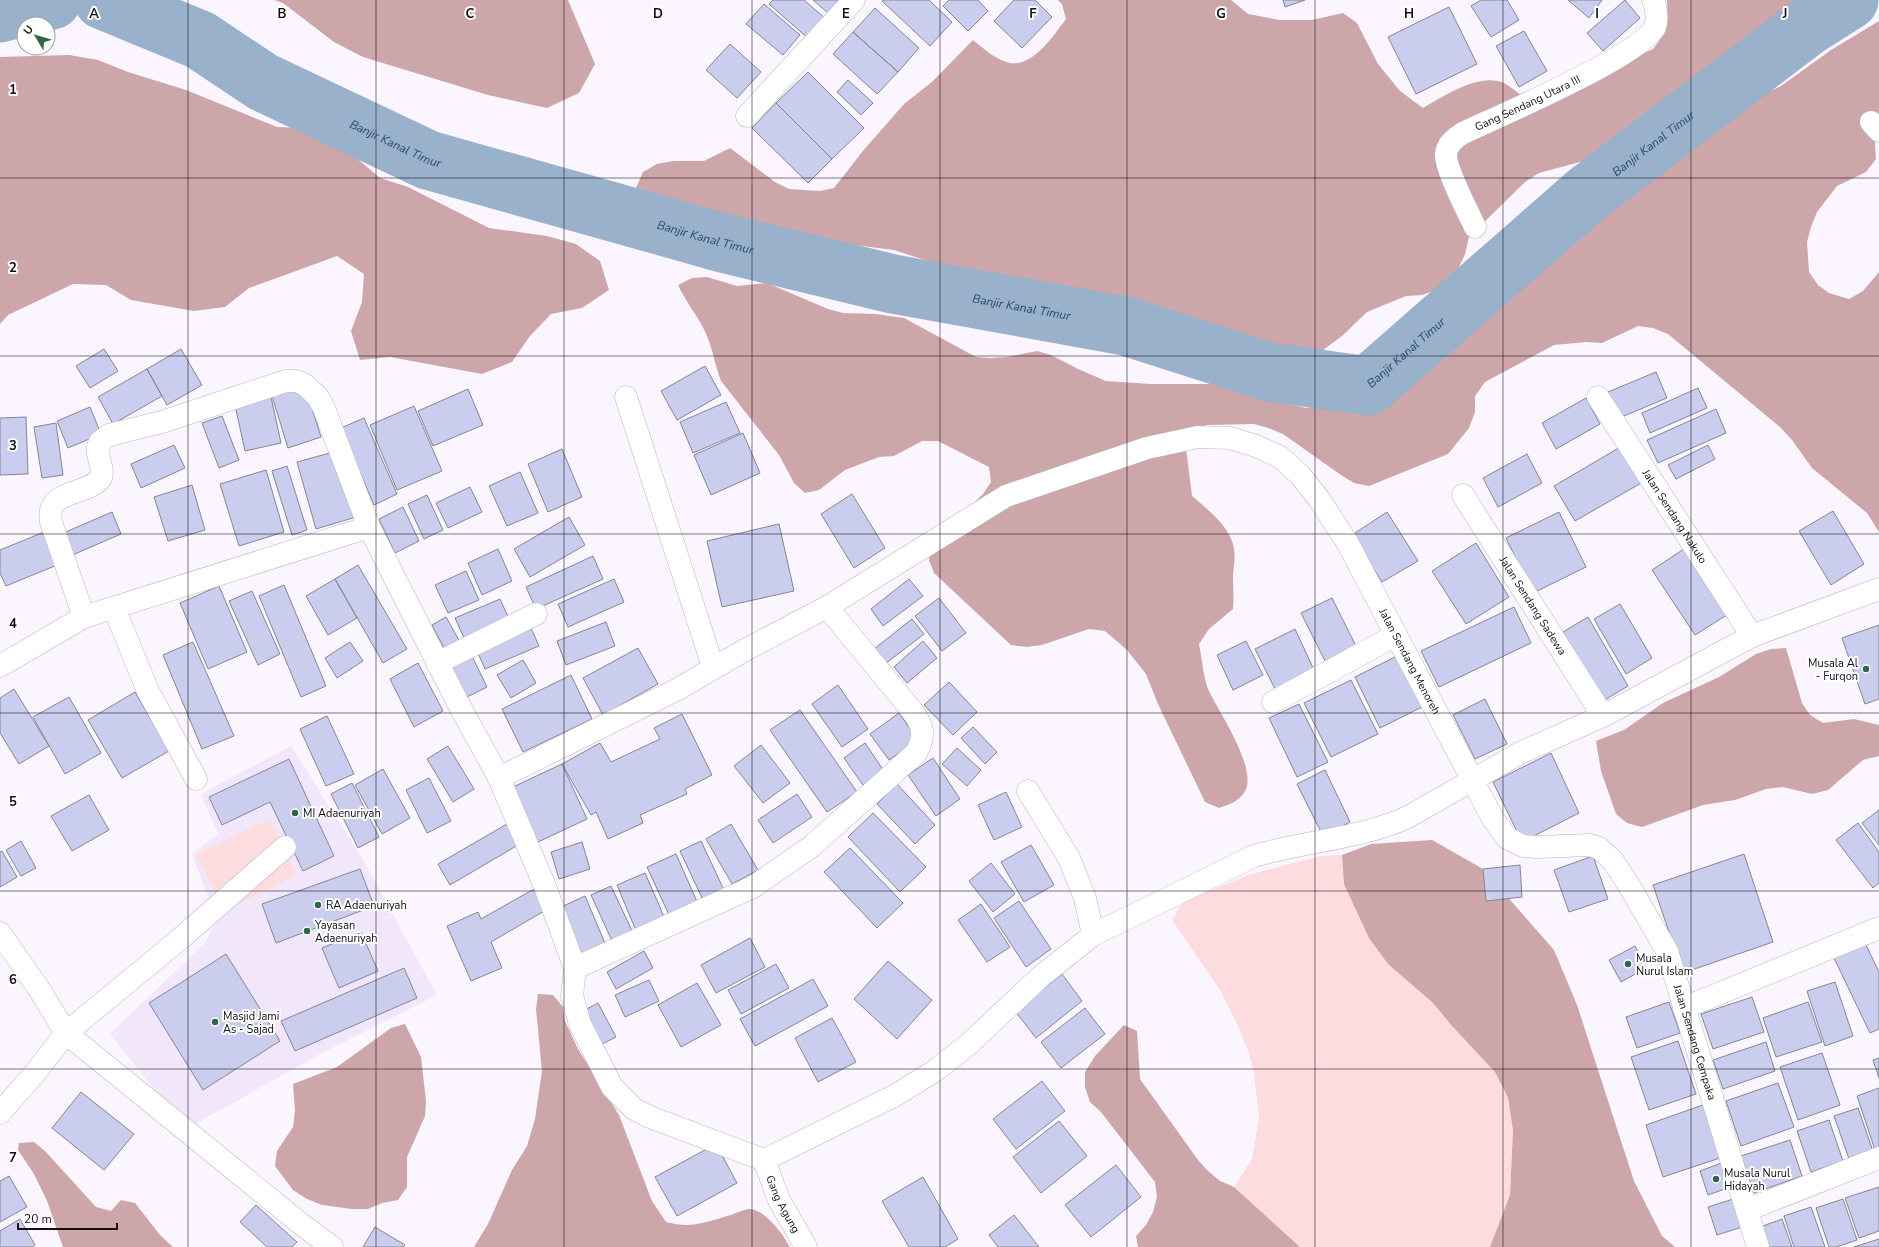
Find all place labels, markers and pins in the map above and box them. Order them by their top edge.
place label: Musala Al - Furqon [1808,656,1859,684]
marker: Musala Al - Furqon [1861,664,1871,674]
place label: MI Adaenuriyah [303,806,381,821]
marker: MI Adaenuriyah [290,808,300,818]
place label: RA Adaenuriyah [326,898,407,913]
marker: RA Adaenuriyah [313,900,323,910]
place label: Yayasan Adaenuriyah [314,918,378,946]
marker: Yayasan Adaenuriyah [302,926,312,936]
place label: Musala Nurul Islam [1636,951,1693,979]
marker: Musala Nurul Islam [1623,959,1633,969]
place label: Masjid Jami As - Sajad [223,1009,279,1037]
marker: Masjid Jami As - Sajad [210,1017,220,1027]
place label: Musala Nurul Hidayah [1724,1166,1791,1194]
marker: Musala Nurul Hidayah [1711,1174,1721,1184]

